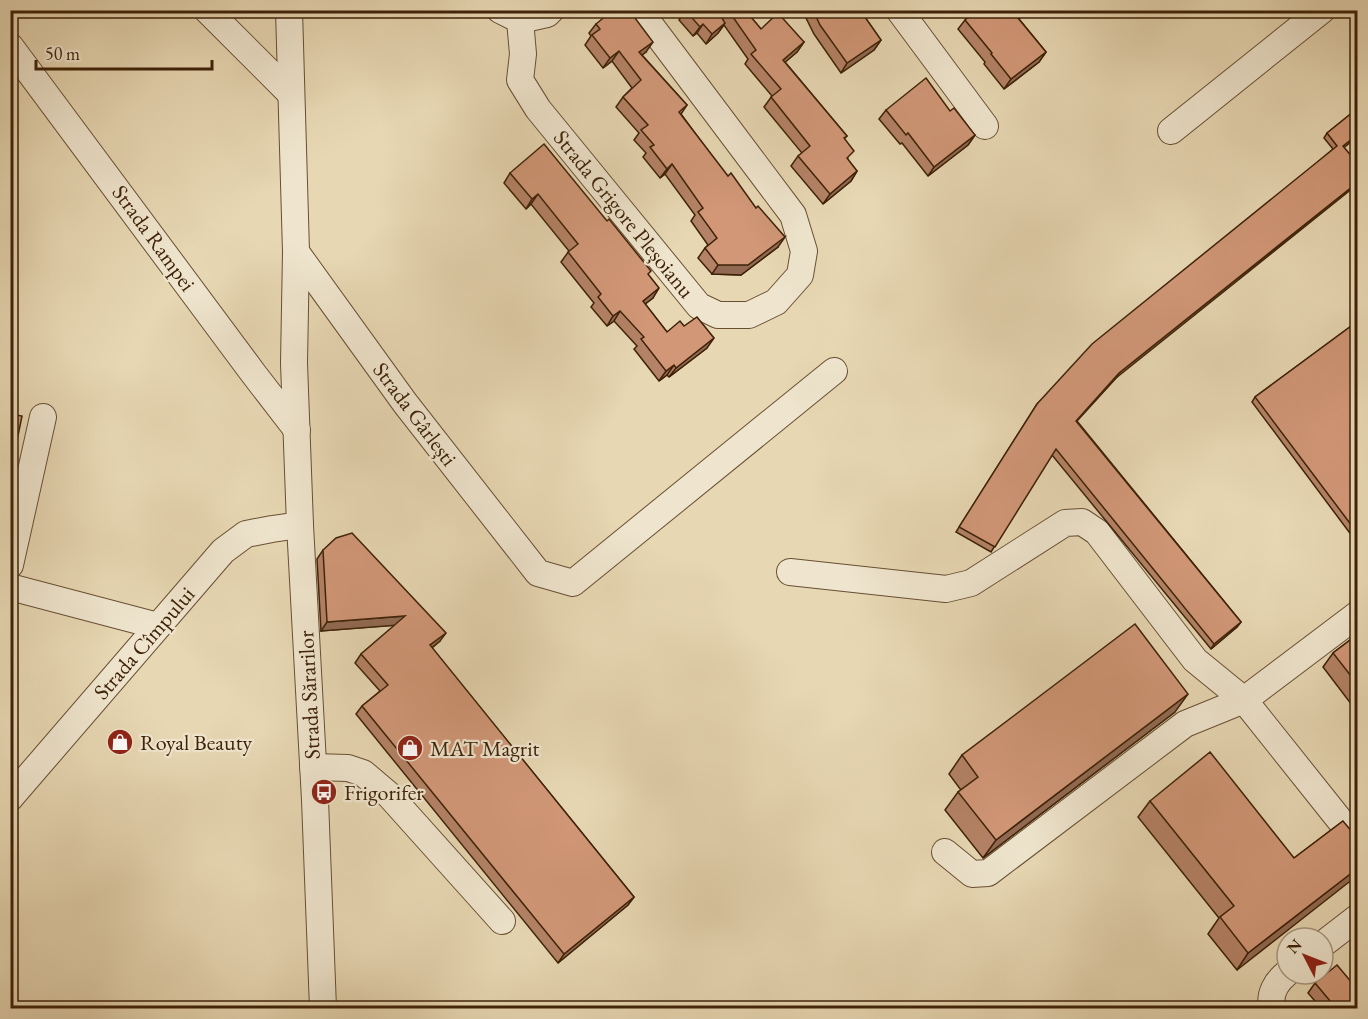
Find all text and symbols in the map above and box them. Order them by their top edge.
scale bar [36,33,212,71]
text: 50 m [45,42,80,65]
street label: Strada Grigore Pleșoianu [547,124,701,304]
street label: Strada Rampei [106,179,202,297]
street label: Strada Gârlești [366,356,464,472]
street label: Strada Cîmpului [87,580,201,706]
street label: Strada Sărarilor [291,629,327,760]
shop icon: Royal Beauty [105,727,135,757]
place label: Royal Beauty [140,728,253,757]
shop icon: MAT Magrit [395,733,425,763]
place label: MAT Magrit [430,734,540,763]
bus stop icon: Frigorifer [309,777,339,807]
place label: Frigorifer [344,778,424,807]
north arrow [1275,926,1335,986]
text: N [1282,934,1306,958]

